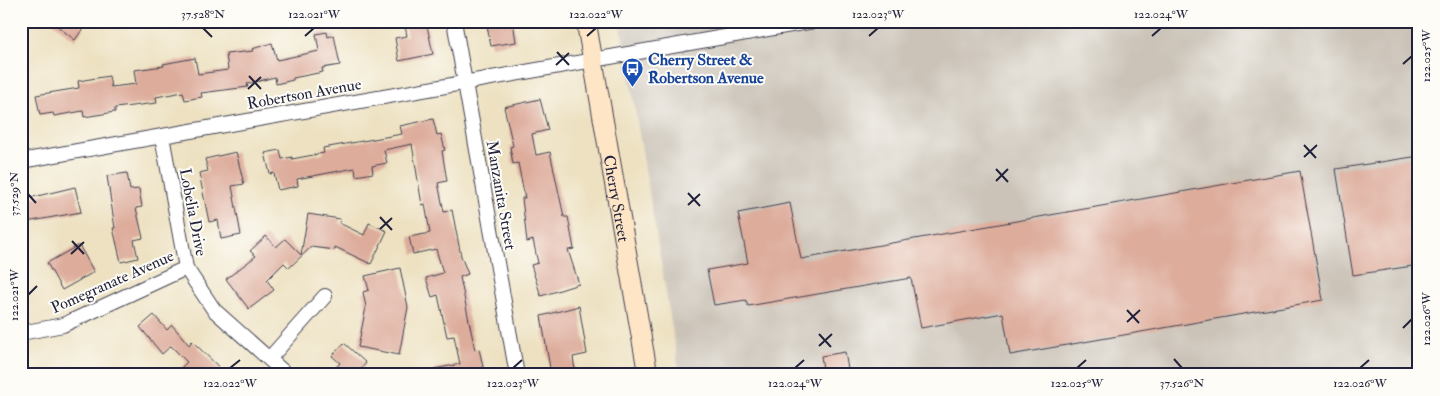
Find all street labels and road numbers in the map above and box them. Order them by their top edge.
street label: Robertson Avenue [245,74,363,114]
street label: Manzanita Street [482,139,520,251]
street label: Cherry Street [599,154,633,243]
street label: Lobelia Drive [175,167,211,258]
street label: Pomegranate Avenue [48,246,177,318]

